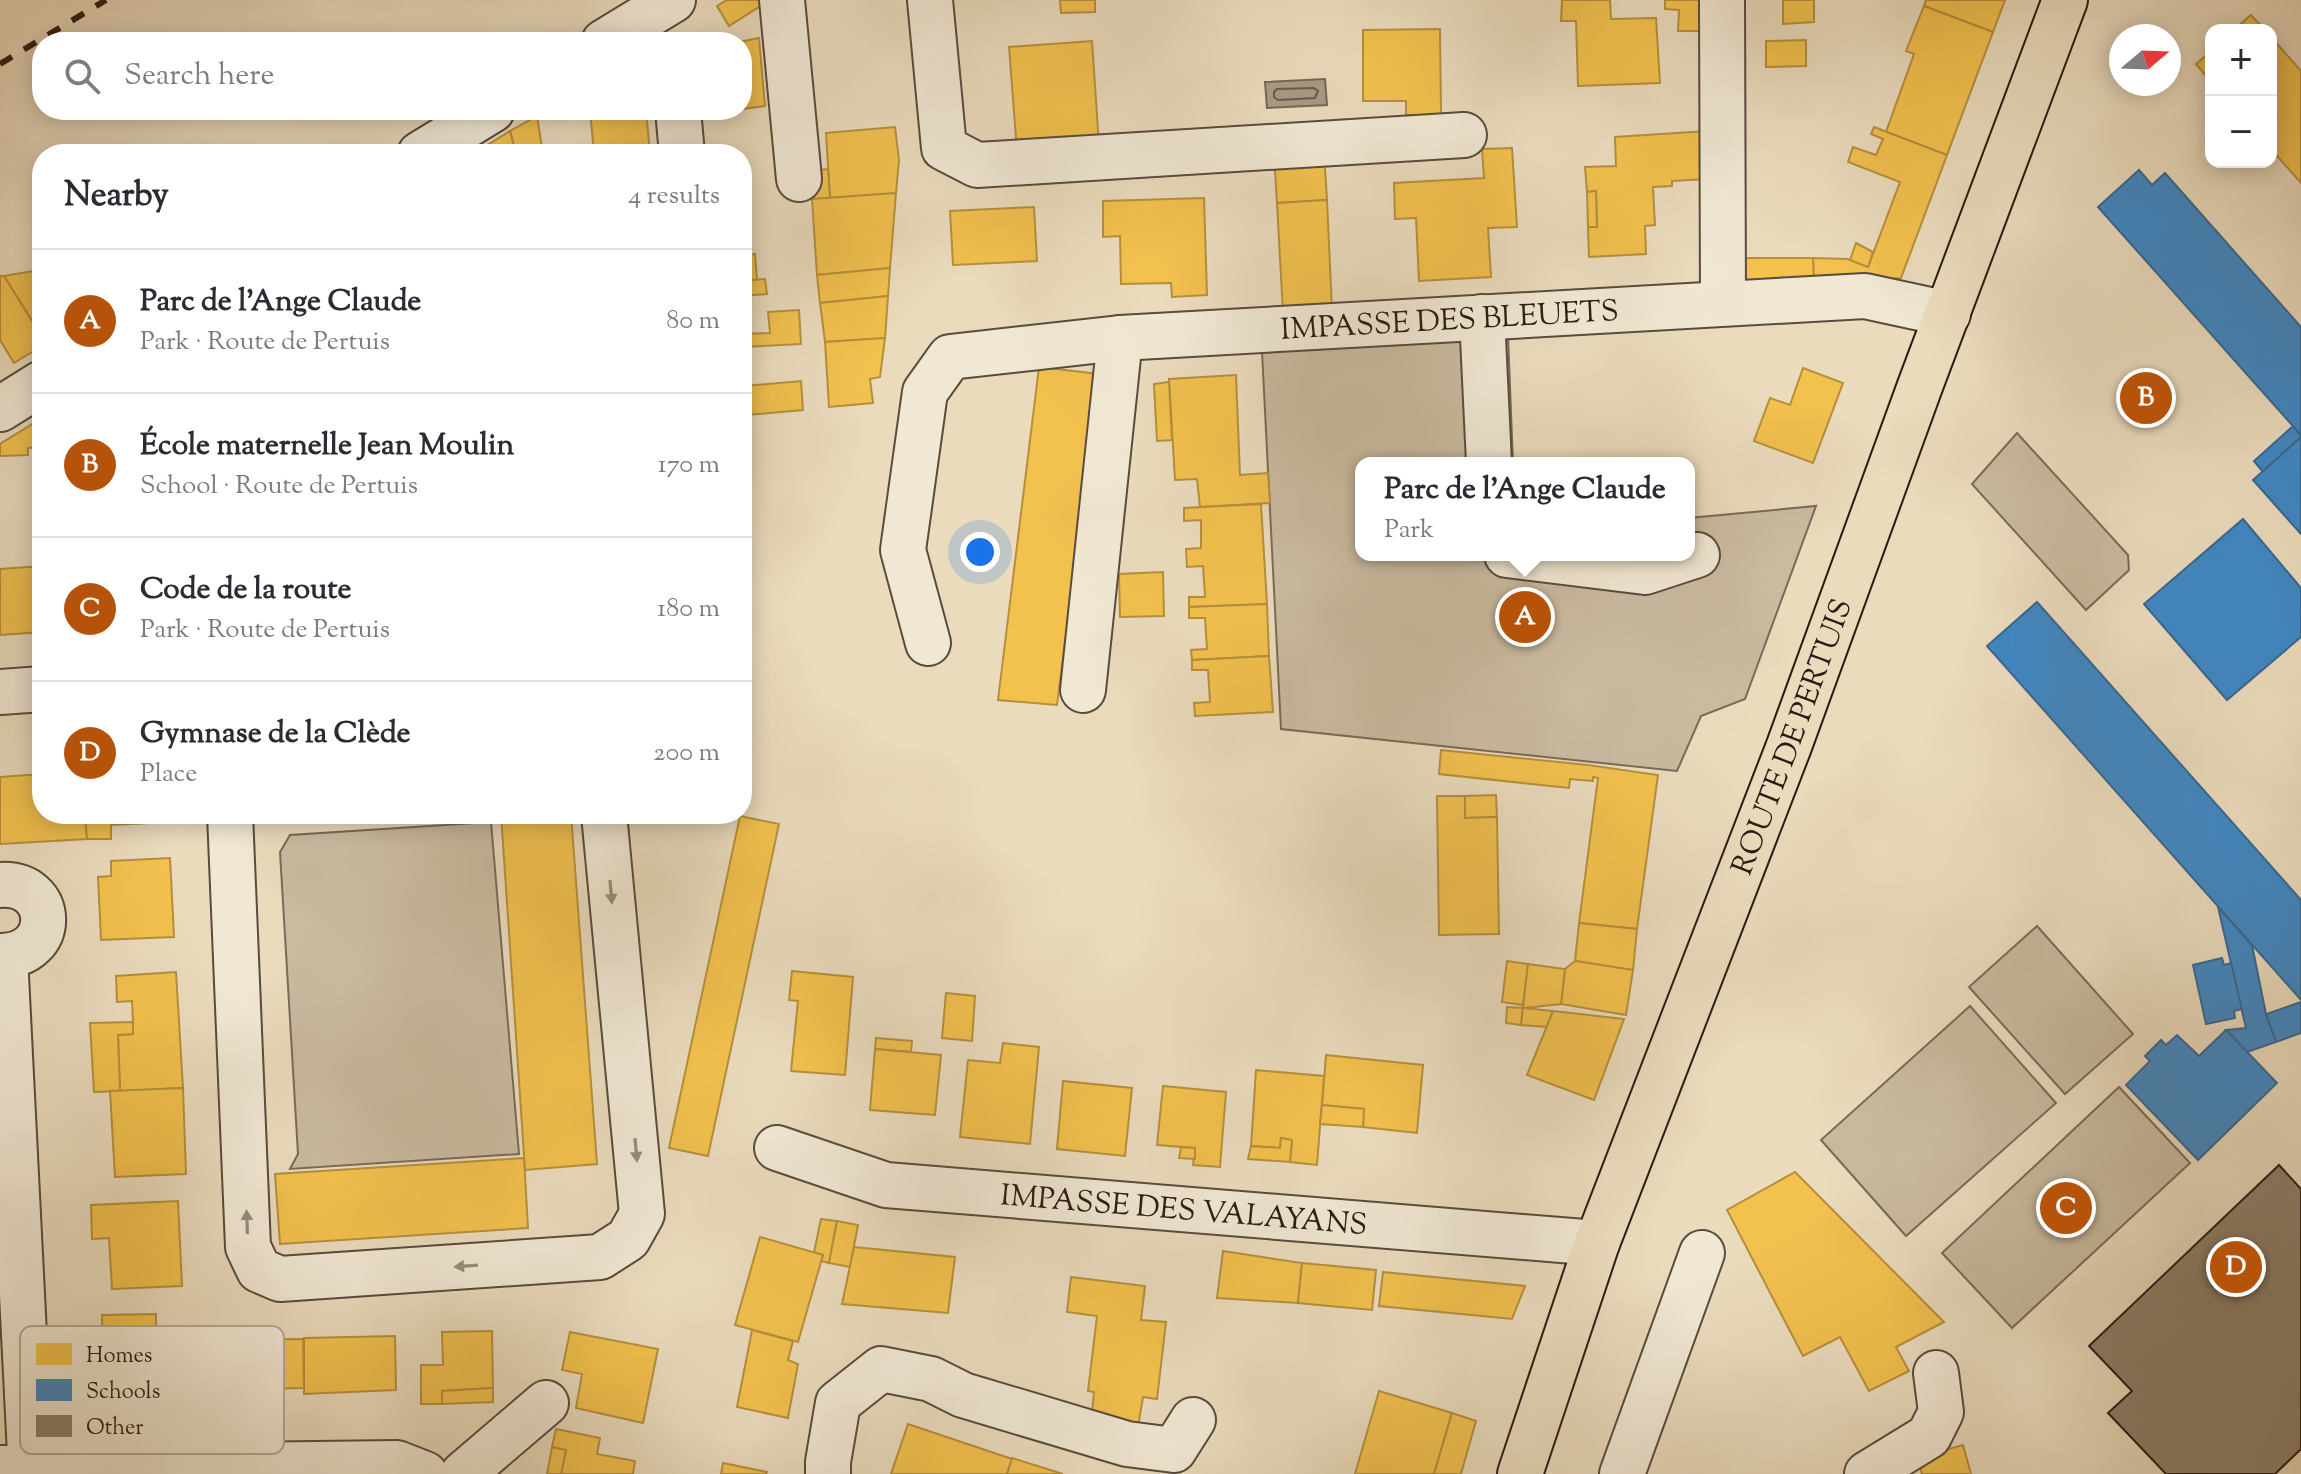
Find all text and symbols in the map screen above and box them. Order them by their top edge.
north arrow [2109,24,2181,96]
map controls [2205,24,2277,168]
button: + [2205,24,2277,96]
search box [32,32,752,120]
icon: search [60,54,104,98]
text: Search here [124,55,274,98]
button: − [2205,96,2277,168]
text: Nearby [64,172,169,221]
text: 4 results [628,178,720,215]
text: Parc de l'Ange Claude [140,281,421,324]
street label: IMPASSE DES BLEUETS [1279,291,1620,353]
text: A [79,303,101,340]
text: 80 m [666,303,720,340]
text: Park · Route de Pertuis [140,324,390,361]
pin: B [2120,368,2172,428]
text: École maternelle Jean Moulin [140,425,514,468]
text: B [82,447,98,484]
text: 170 m [658,447,720,484]
popup [1355,457,1695,561]
text: School · Route de Pertuis [140,468,418,505]
text: Parc de l'Ange Claude [1384,469,1666,512]
text: Park [1384,512,1434,549]
your location [960,532,1000,572]
text: Code de la route [140,569,352,612]
pin: A [1499,587,1551,647]
text: C [80,591,100,628]
text: 180 m [657,591,720,628]
street label: ROUTE DE PERTUIS [1722,593,1865,882]
text: Park · Route de Pertuis [140,612,390,649]
text: Gymnase de la Clède [140,713,411,756]
text: D [80,735,100,772]
text: 200 m [653,735,720,772]
text: Place [140,756,197,793]
one-way arrow [605,880,618,905]
one-way arrow [630,1138,643,1163]
street label: IMPASSE DES VALAYANS [999,1175,1369,1248]
pin: C [2040,1178,2092,1238]
one-way arrow [241,1209,254,1234]
pin: D [2210,1237,2262,1297]
one-way arrow [453,1260,478,1273]
legend [20,1326,284,1454]
text: Homes [86,1341,152,1373]
text: Schools [86,1377,160,1409]
text: Other [86,1413,144,1445]

